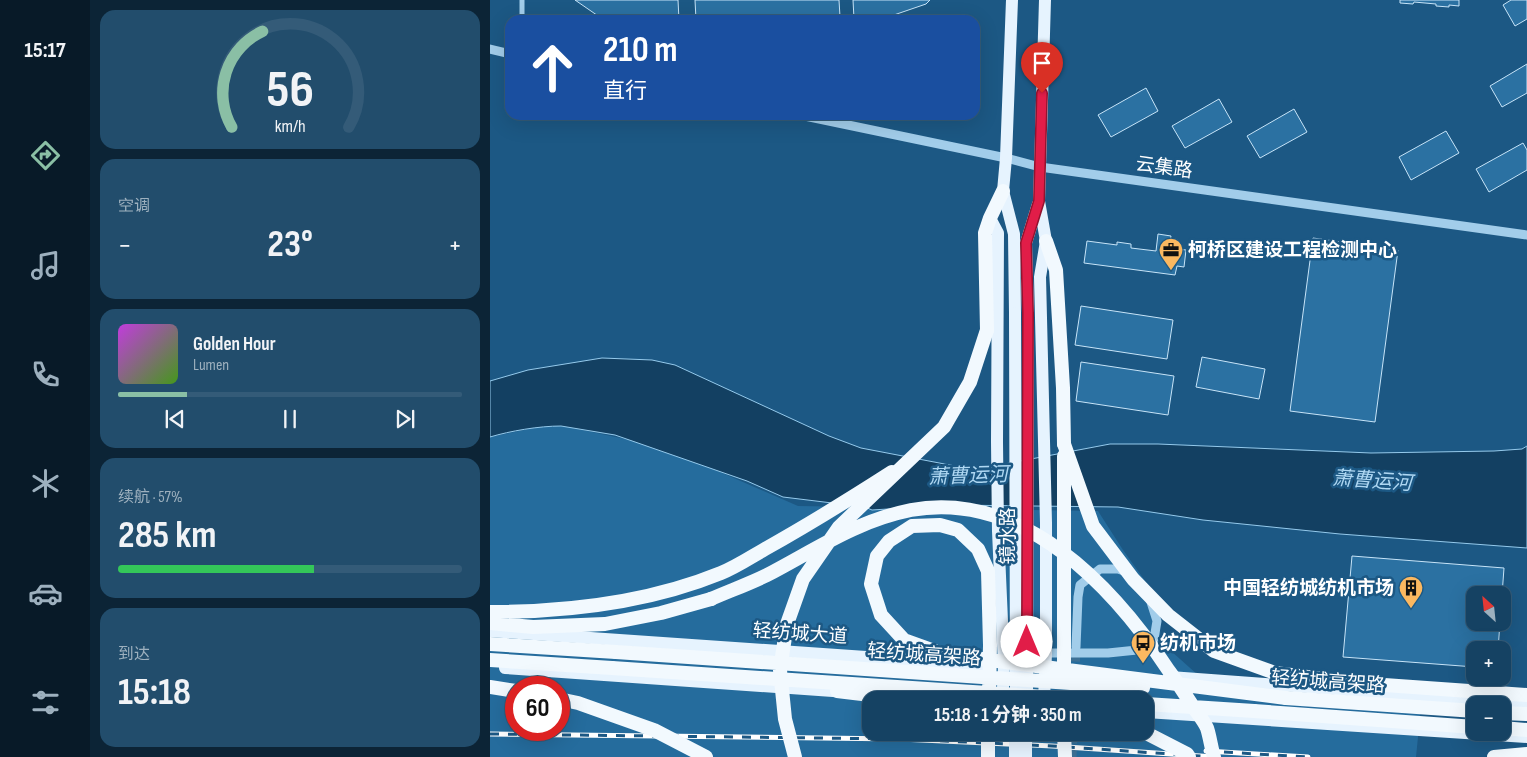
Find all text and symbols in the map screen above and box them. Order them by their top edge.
text: 210 m [603,29,677,72]
icon: ahead [520,35,585,100]
text: 15:17 [24,37,66,64]
pin [1021,42,1063,93]
icon: arrive [1028,49,1056,77]
text: 56 [266,59,314,122]
text: 直行 [603,78,647,105]
text: km/h [275,116,305,137]
icon: directions [28,138,63,173]
street label: 云集路 [1134,153,1194,183]
text: 空调 [118,197,150,216]
text: 23° [267,222,313,267]
text: − [118,229,132,262]
text: + [448,229,462,262]
office icon: 柯桥区建设工程检测中心 [1158,237,1184,271]
place label: 柯桥区建设工程检测中心 [1188,239,1397,262]
icon: music [28,248,63,283]
text: Golden Hour [193,333,276,356]
text: Lumen [193,356,229,375]
icon: phone [28,357,63,392]
icon: previous [161,405,189,433]
icon: pause [276,405,304,433]
icon: next [391,405,419,433]
water label: 萧曹运河 [928,462,1012,489]
icon: climate [28,466,63,501]
water label: 萧曹运河 [1331,466,1417,496]
text: 续航 · 57% [118,488,183,507]
street label: 镜水路 [997,507,1020,565]
text: 285 km [118,513,216,558]
building icon: 中国轻纺城纺机市场 [1398,575,1424,609]
icon: car [28,576,63,611]
place label: 中国轻纺城纺机市场 [1223,577,1394,600]
north arrow [1466,586,1511,631]
map controls [1466,586,1511,741]
position arrow [1000,615,1052,667]
street label: 轻纺城大道 [752,619,848,649]
bus stop icon: 纺机市场 [1130,630,1156,664]
place label: 纺机市场 [1160,632,1236,655]
street label: 轻纺城高架路 [866,640,982,670]
button: + [1466,641,1511,686]
text: 到达 [118,645,150,664]
street label: 轻纺城高架路 [1270,667,1386,697]
text: 15:18 [118,670,191,715]
speed limit sign: 60 [505,676,570,741]
icon: filters [28,685,63,720]
button: − [1466,696,1511,741]
text: 15:18 · 1 分钟 · 350 m [934,704,1082,727]

